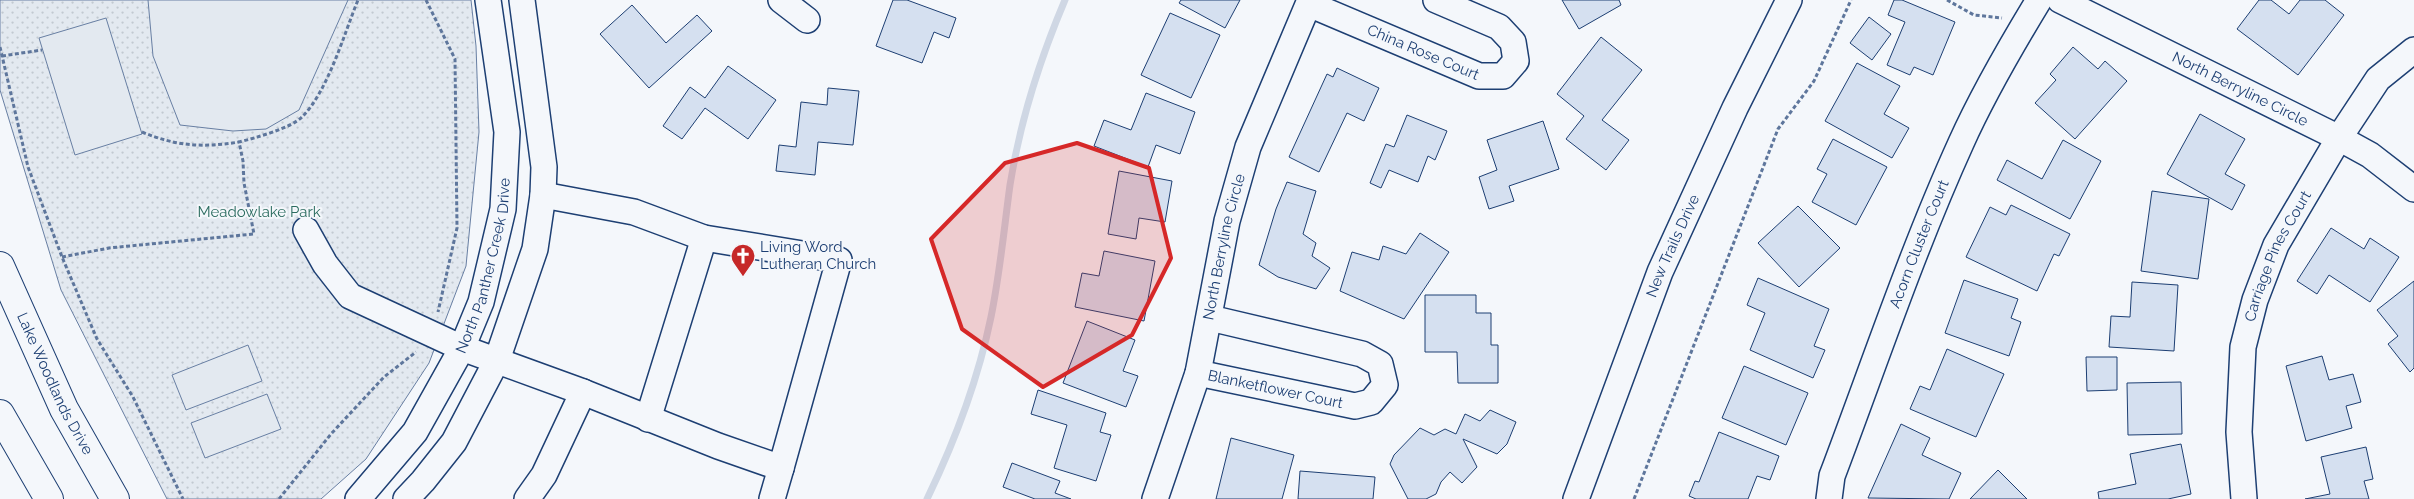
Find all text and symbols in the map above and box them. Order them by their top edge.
street label: China Rose Court [1364,21,1482,84]
street label: North Berryline Circle [2169,48,2311,130]
street label: North Berryline Circle [1199,171,1249,321]
street label: North Panther Creek Drive [452,177,514,356]
street label: Acorn Cluster Court [1886,177,1953,311]
street label: Carriage Pines Court [2241,188,2315,323]
street label: New Trails Drive [1642,191,1703,300]
park label: Meadowlake Park [197,203,321,221]
place label: Living Word Lutheran Church [760,238,876,273]
church icon: Living Word Lutheran Church [730,243,756,277]
street label: Lake Woodlands Drive [13,310,97,458]
street label: Blanketflower Court [1206,366,1345,412]

